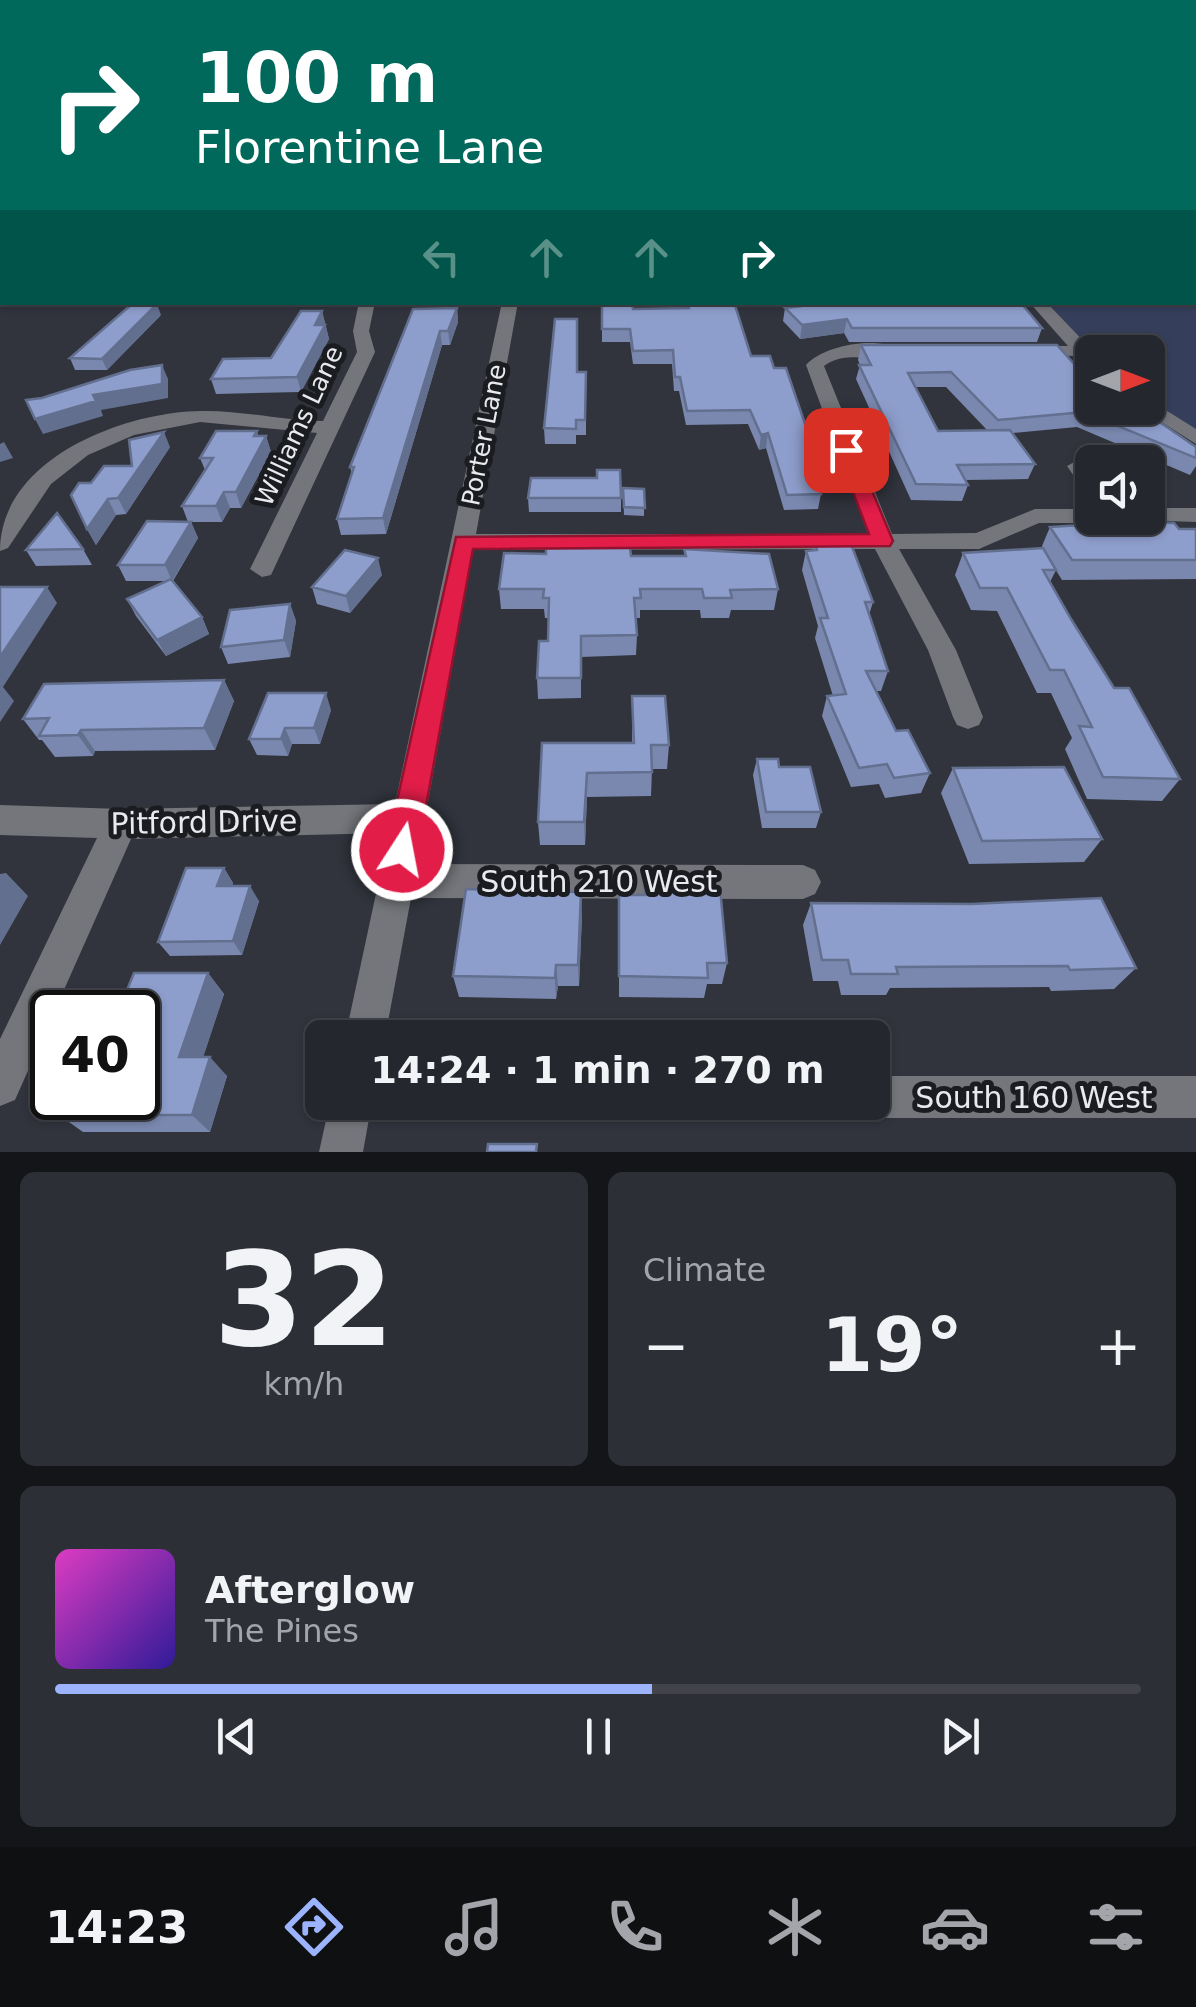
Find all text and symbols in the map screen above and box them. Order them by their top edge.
text: 100 m [195,37,438,119]
icon: right [30,40,160,170]
text: Florentine Lane [195,121,544,174]
icon: left [414,230,469,285]
icon: ahead [519,230,574,285]
icon: ahead [624,230,679,285]
icon: right [729,230,784,285]
north arrow [1075,335,1165,425]
map controls [1075,335,1165,535]
street label: Williams Lane [249,341,349,511]
street label: Porter Lane [456,362,512,508]
pin [804,408,889,493]
icon: arrive [819,423,874,478]
button: sound [1075,445,1165,535]
position arrow [350,798,454,902]
street label: Pitford Drive [110,803,298,841]
street label: South 210 West [480,864,718,899]
speed limit sign: 40 [30,990,160,1120]
text: 14:24 · 1 min · 270 m [370,1048,825,1092]
street label: South 160 West [915,1080,1153,1115]
text: 32 [214,1224,394,1376]
text: Climate [643,1251,766,1289]
text: 19° [821,1301,963,1389]
text: − [643,1314,689,1378]
text: + [1095,1314,1141,1378]
text: km/h [264,1365,344,1403]
text: Afterglow [205,1568,415,1612]
text: The Pines [205,1612,359,1650]
icon: previous [209,1709,264,1764]
icon: pause [571,1709,626,1764]
icon: next [933,1709,988,1764]
icon: directions [279,1892,349,1962]
icon: music [439,1892,509,1962]
icon: phone [600,1892,670,1962]
icon: climate [760,1892,830,1962]
icon: car [920,1892,990,1962]
icon: filters [1081,1892,1151,1962]
text: 14:23 [45,1901,188,1954]

